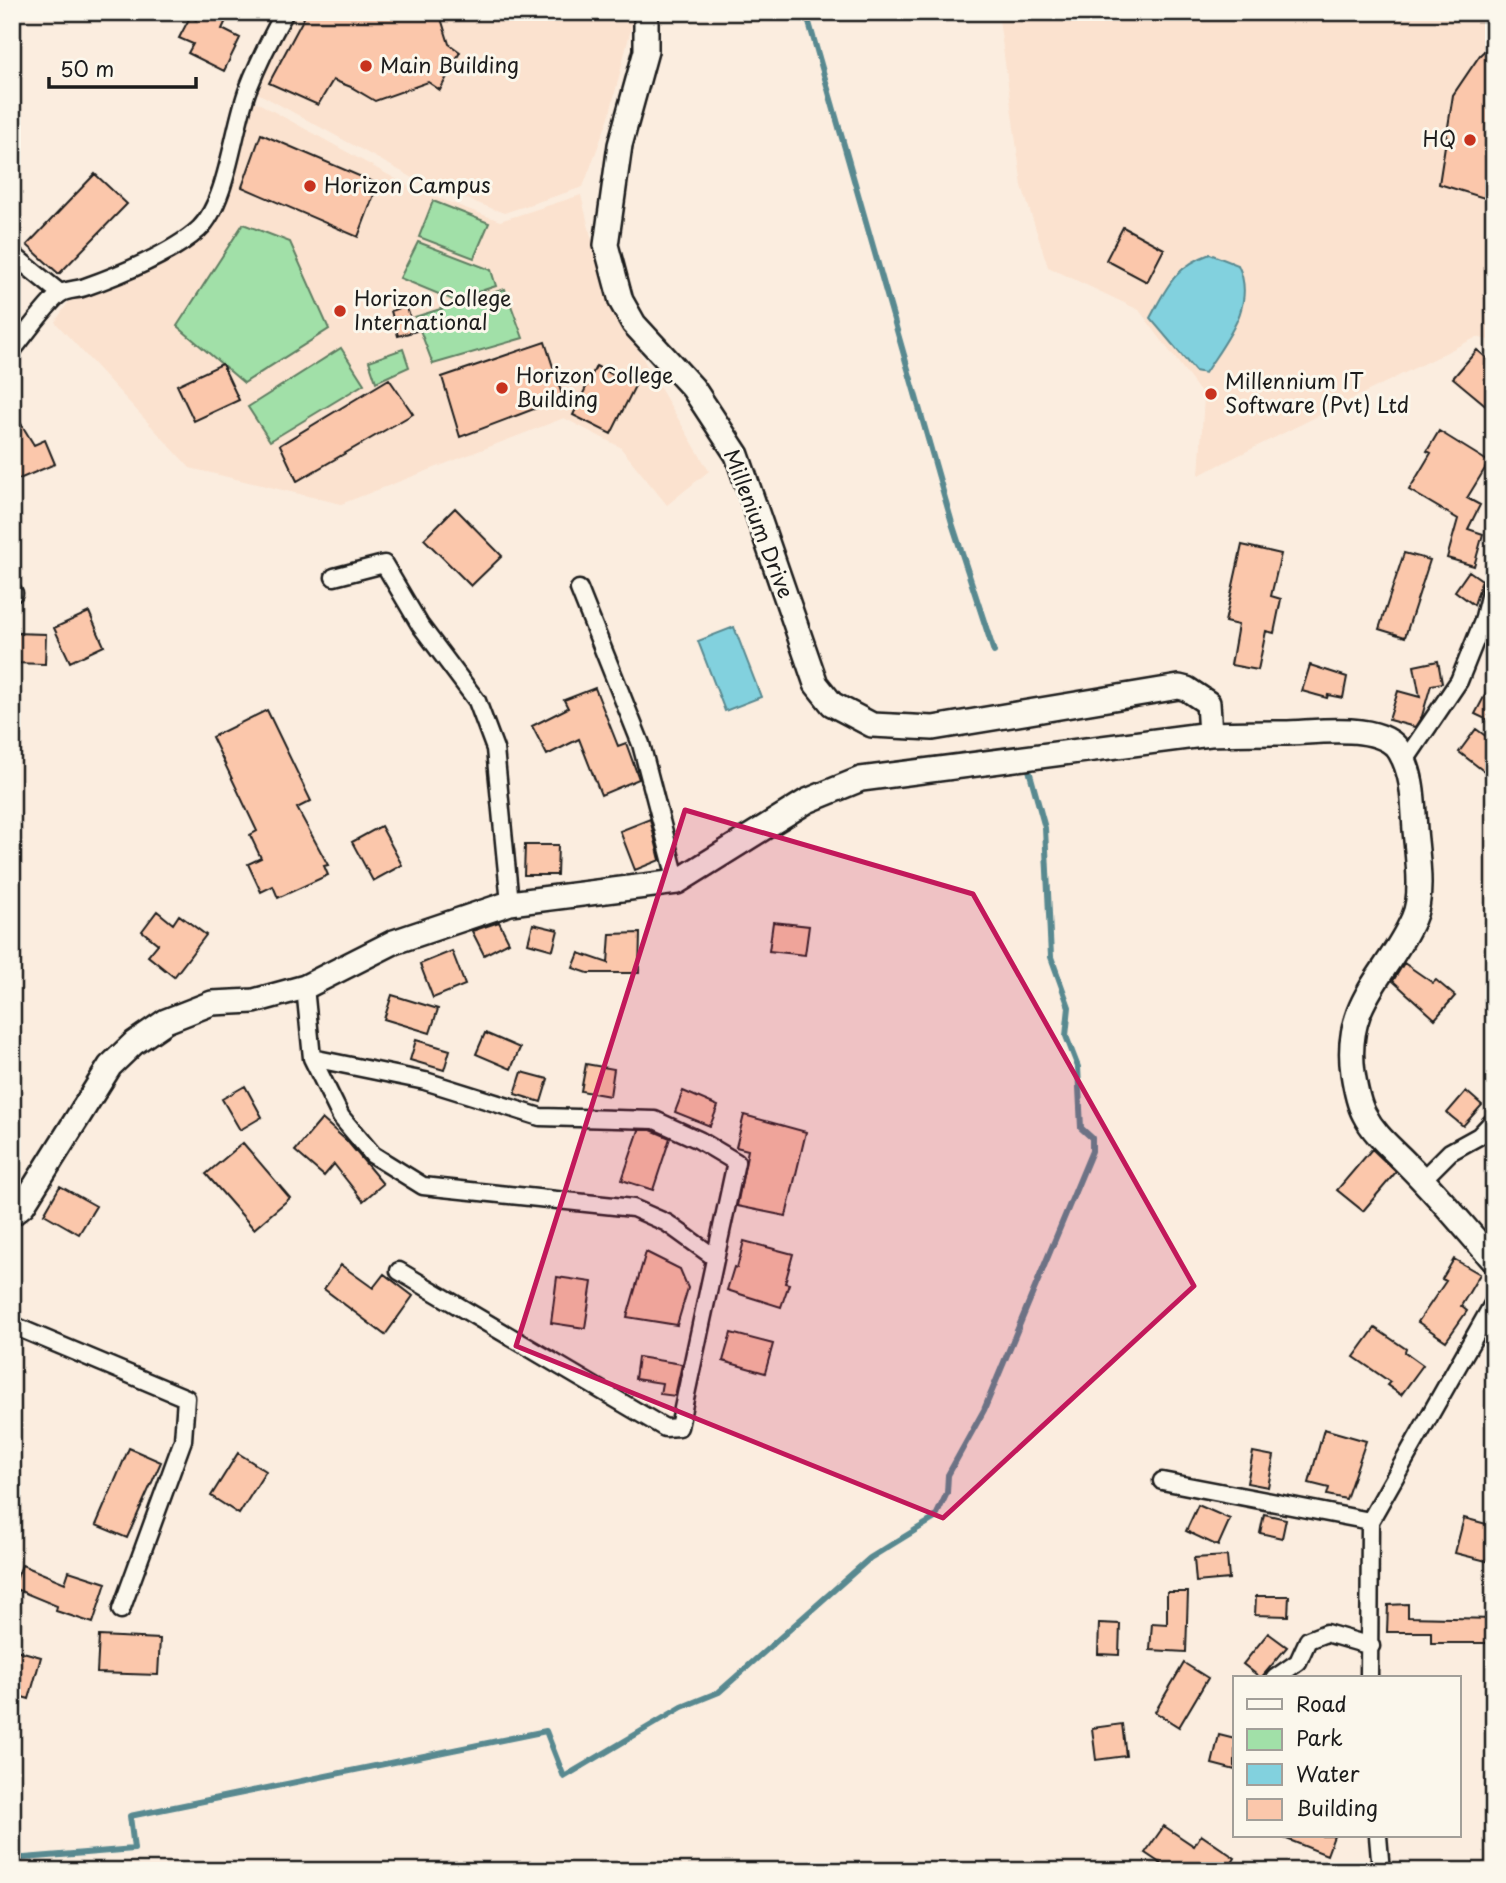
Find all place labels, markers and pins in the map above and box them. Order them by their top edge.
place label: Main Building [380,48,519,80]
marker: Main Building [358,58,374,74]
place label: HQ [1423,122,1456,154]
marker: HQ [1462,132,1478,148]
place label: Horizon Campus [324,168,491,200]
marker: Horizon Campus [302,178,318,194]
place label: Horizon College International [354,281,511,337]
marker: Horizon College International [332,303,348,319]
place label: Horizon College Building [516,358,673,414]
place label: Millennium IT Software (Pvt) Ltd [1225,364,1409,420]
marker: Horizon College Building [494,380,510,396]
marker: Millennium IT Software (Pvt) Ltd [1203,386,1219,402]

